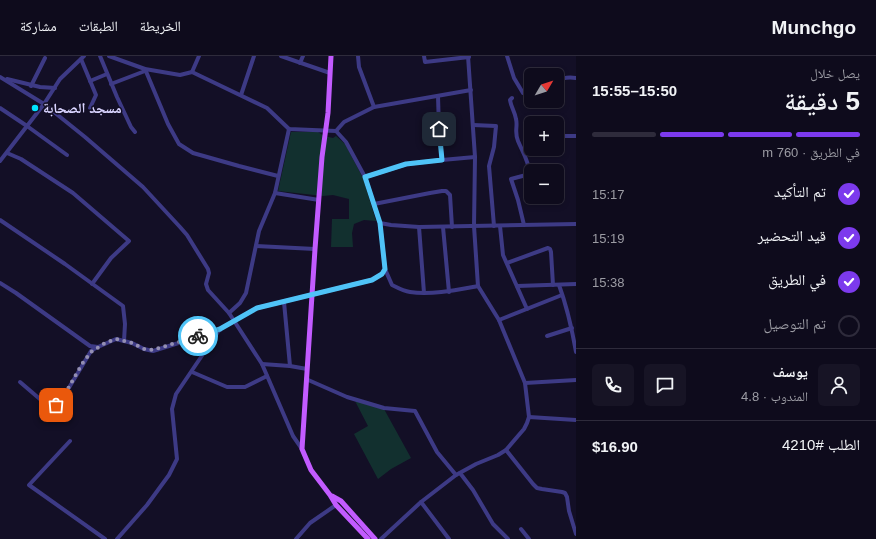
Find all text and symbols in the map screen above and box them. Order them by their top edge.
text: Munchgo [772,17,856,38]
text: مشاركة [20,18,57,34]
text: الطبقات [79,18,118,34]
text: الخريطة [140,18,181,34]
text: يصل خلال [810,66,860,81]
north arrow [524,68,564,108]
map controls [524,68,564,204]
text: 15:50–15:55 [592,82,677,99]
text: 5 دقيقة [784,86,860,116]
place label: مسجد الصحابة [43,100,122,117]
marker: مسجد الصحابة [30,103,40,113]
pin [422,112,456,146]
button: + [524,116,564,156]
icon: home [428,118,450,140]
text: في الطريق · 760 m [762,145,860,160]
button: − [524,164,564,204]
text: تم التأكيد [774,183,826,200]
icon: check [838,183,860,205]
text: 15:17 [592,187,625,202]
text: قيد التحضير [758,227,826,244]
icon: check [838,227,860,249]
text: 15:19 [592,231,625,246]
text: في الطريق [768,271,826,288]
icon: check [838,271,860,293]
text: 15:38 [592,275,625,290]
text: تم التوصيل [764,315,826,332]
courier [178,316,218,356]
icon: bike [187,325,209,347]
text: يوسف [773,363,808,380]
button: phone [592,364,634,406]
button: chat [644,364,686,406]
button: person [818,364,860,406]
pin [39,388,73,422]
text: المندوب · 4.8 [741,389,808,404]
icon: bag [45,394,67,416]
text: الطلب #4210 [782,436,860,453]
text: $16.90 [592,438,638,455]

